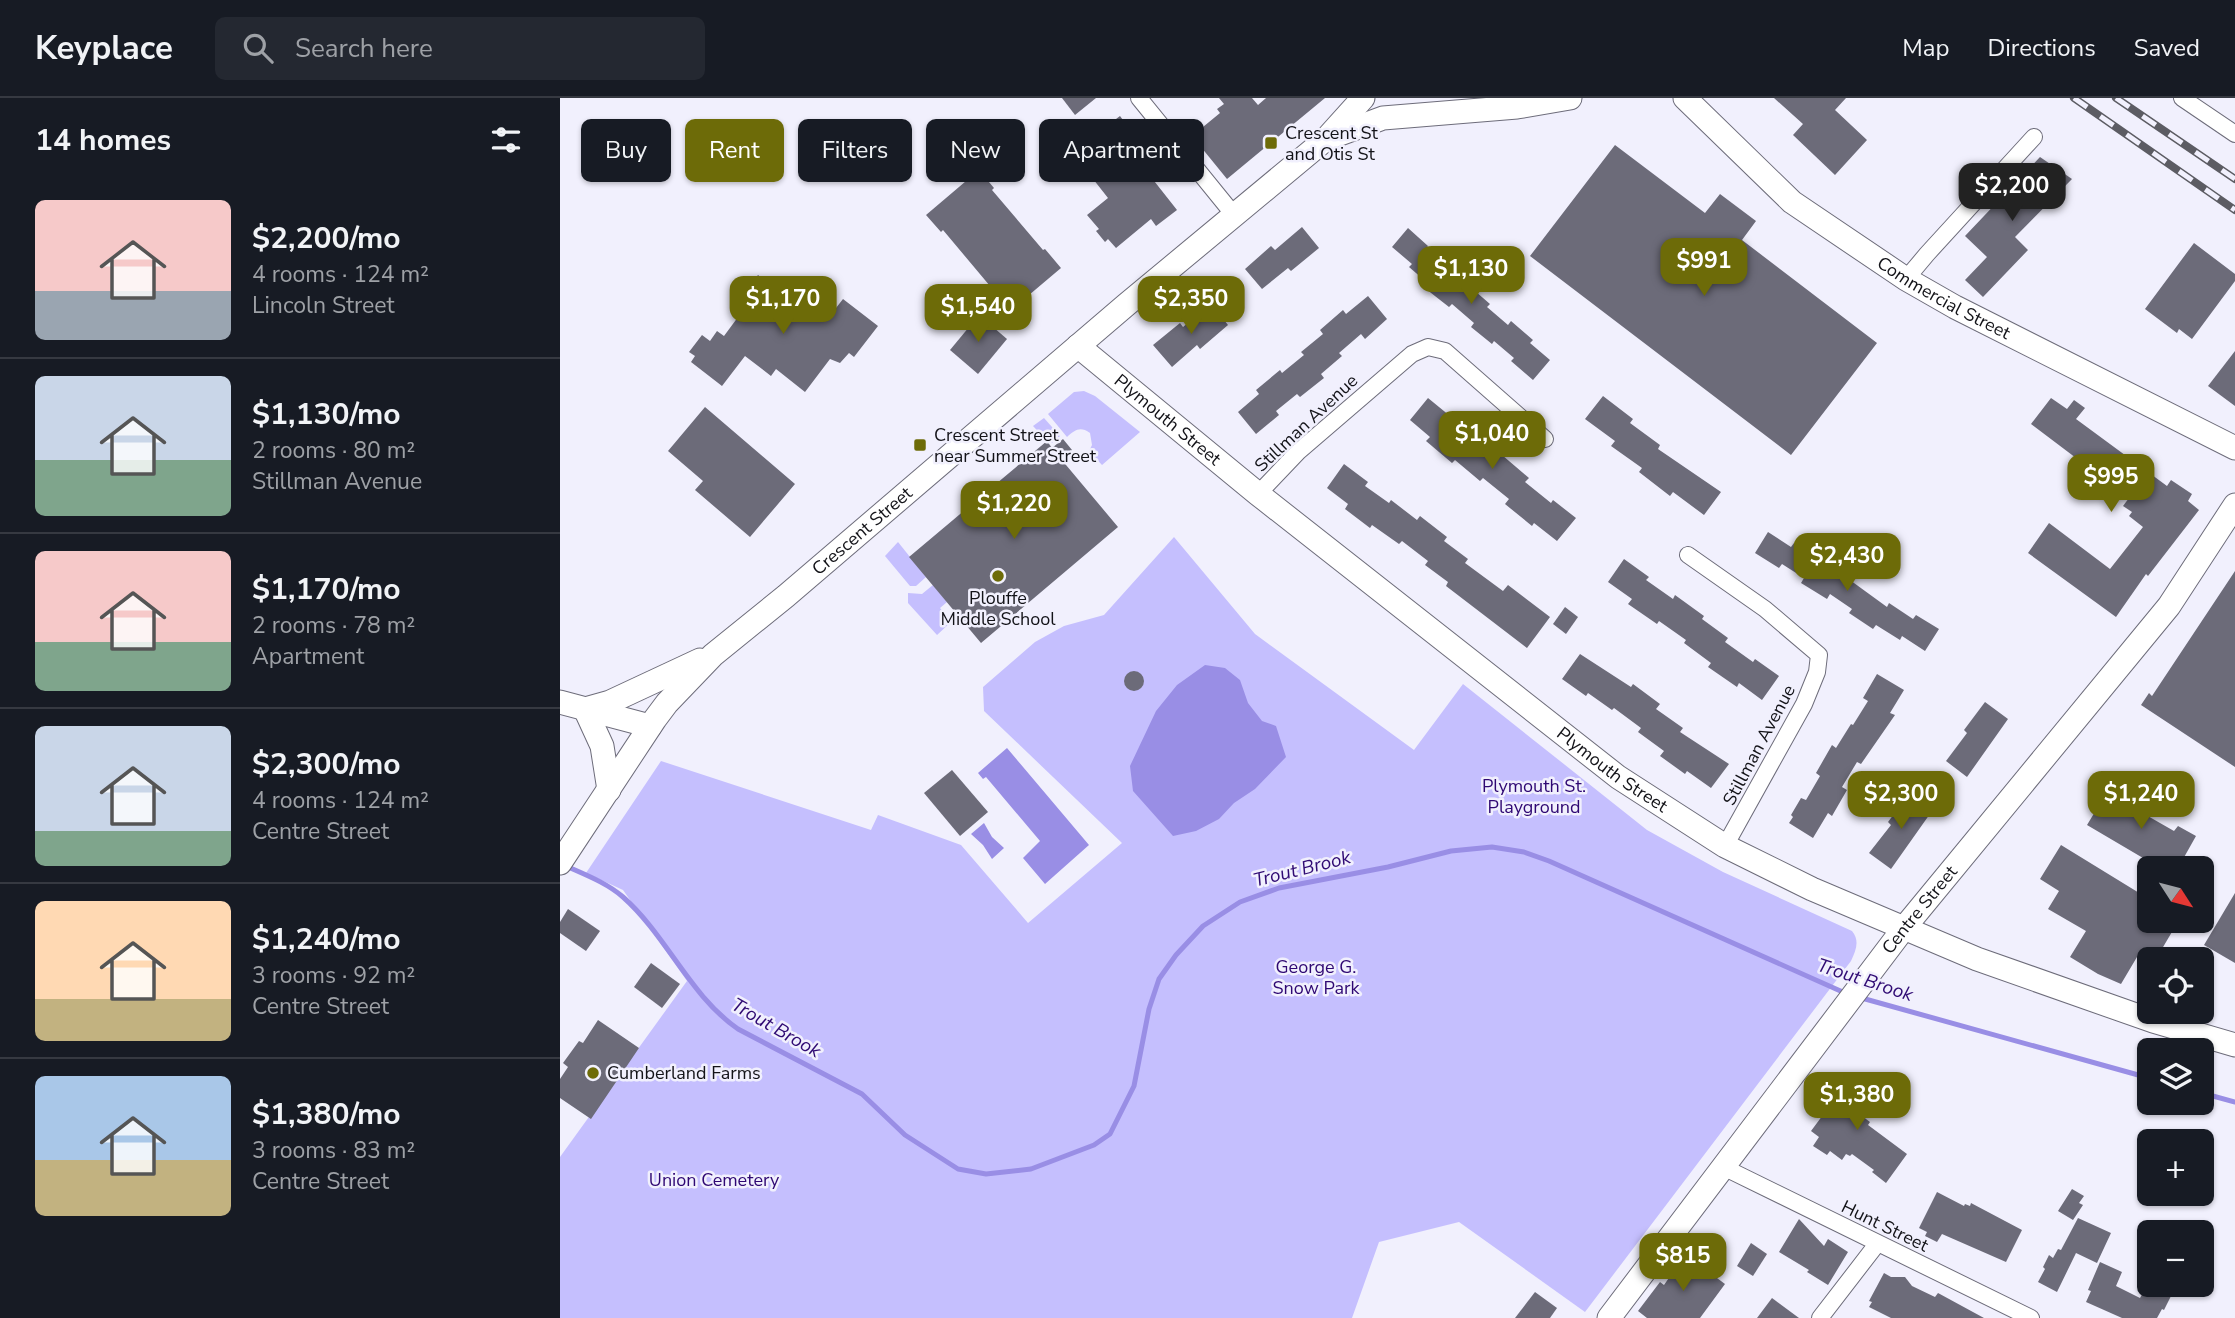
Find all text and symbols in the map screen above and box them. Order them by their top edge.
search box [215,17,705,80]
text: Keyplace [35,26,173,71]
icon: search [239,29,277,67]
text: Search here [295,31,433,66]
text: Map [1902,32,1949,64]
text: Directions [1987,32,2096,64]
text: Saved [2134,32,2200,64]
chip: Buy [581,119,671,182]
chip: Rent [685,119,784,182]
chip: Filters [798,119,912,182]
chip: New [926,119,1025,182]
chip: Apartment [1039,119,1204,182]
text: 14 homes [35,120,171,161]
icon: filters [487,121,525,159]
place label: Crescent St and Otis St [1285,121,1379,166]
marker: Crescent St and Otis St [1263,135,1279,151]
pin: $2,200 [1955,164,2069,223]
text: $2,200 [1975,170,2049,201]
text: $2,200/mo [252,218,401,259]
icon: home [91,228,175,312]
pin: $991 [1663,238,1745,298]
text: $991 [1676,245,1732,276]
pin: $1,130 [1414,246,1528,306]
street label: Commercial Street [1872,251,2015,345]
text: $1,130 [1434,253,1508,284]
text: 4 rooms · 124 m² [252,259,429,290]
pin: $1,170 [726,276,840,336]
pin: $2,350 [1134,276,1248,336]
text: $1,170 [746,283,820,314]
text: $2,350 [1154,283,1228,314]
pin: $1,540 [921,285,1035,344]
text: Lincoln Street [252,290,395,321]
text: $1,540 [941,291,1015,322]
street label: Plymouth Street [1109,369,1227,471]
street label: Stillman Avenue [1249,369,1363,477]
text: $1,130/mo [252,394,401,435]
icon: home [91,404,175,488]
pin: $1,040 [1435,412,1549,471]
text: $1,040 [1455,418,1529,449]
place label: Crescent Street near Summer Street [934,423,1097,468]
text: 2 rooms · 80 m² [252,435,415,466]
marker: Crescent Street near Summer Street [912,437,928,453]
pin: $995 [2070,454,2152,514]
text: $995 [2083,461,2139,492]
text: Stillman Avenue [252,466,422,497]
street label: Crescent Street [807,481,918,581]
pin: $1,220 [957,482,1071,541]
text: $1,220 [977,488,1051,519]
pin: $2,430 [1790,533,1904,593]
text: $2,430 [1810,540,1884,571]
marker: Plouffe Middle School [990,568,1006,584]
text: $1,170/mo [252,569,401,610]
icon: home [91,579,175,663]
place label: Plouffe Middle School [941,586,1056,631]
text: 2 rooms · 78 m² [252,610,415,641]
text: Apartment [252,641,364,672]
street label: Stillman Avenue [1717,681,1801,809]
street label: Plymouth Street [1552,721,1673,818]
text: $2,300/mo [252,744,401,785]
icon: home [91,754,175,838]
pin: $2,300 [1844,772,1958,831]
pin: $1,240 [2084,772,2198,831]
park label: Plymouth St. Playground [1482,774,1586,819]
text: $2,300 [1864,778,1938,809]
text: $1,240 [2104,778,2178,809]
text: 4 rooms · 124 m² [252,785,429,816]
text: Centre Street [252,816,389,847]
water label: Trout Brook [1251,844,1354,894]
north arrow [2137,856,2214,933]
map controls [2137,856,2214,1297]
street label: Centre Street [1877,860,1963,959]
text: $1,240/mo [252,919,401,960]
icon: home [91,929,175,1013]
button: locate [2137,947,2214,1024]
water label: Trout Brook [1814,952,1917,1008]
park label: George G. Snow Park [1273,955,1360,1000]
text: 3 rooms · 92 m² [252,960,415,991]
text: Centre Street [252,991,389,1022]
water label: Trout Brook [726,992,826,1064]
button: layers [2137,1038,2214,1115]
place label: Cumberland Farms [607,1061,761,1085]
marker: Cumberland Farms [585,1065,601,1081]
pin: $1,380 [1800,1072,1914,1132]
text: $1,380 [1820,1079,1894,1110]
text: $1,380/mo [252,1094,401,1135]
icon: home [91,1104,175,1188]
button: + [2137,1129,2214,1206]
text: 3 rooms · 83 m² [252,1135,415,1166]
text: Centre Street [252,1166,389,1197]
park label: Union Cemetery [649,1168,780,1192]
street label: Hunt Street [1837,1195,1933,1258]
button: − [2137,1220,2214,1297]
pin: $815 [1642,1234,1724,1293]
text: $815 [1655,1240,1711,1271]

